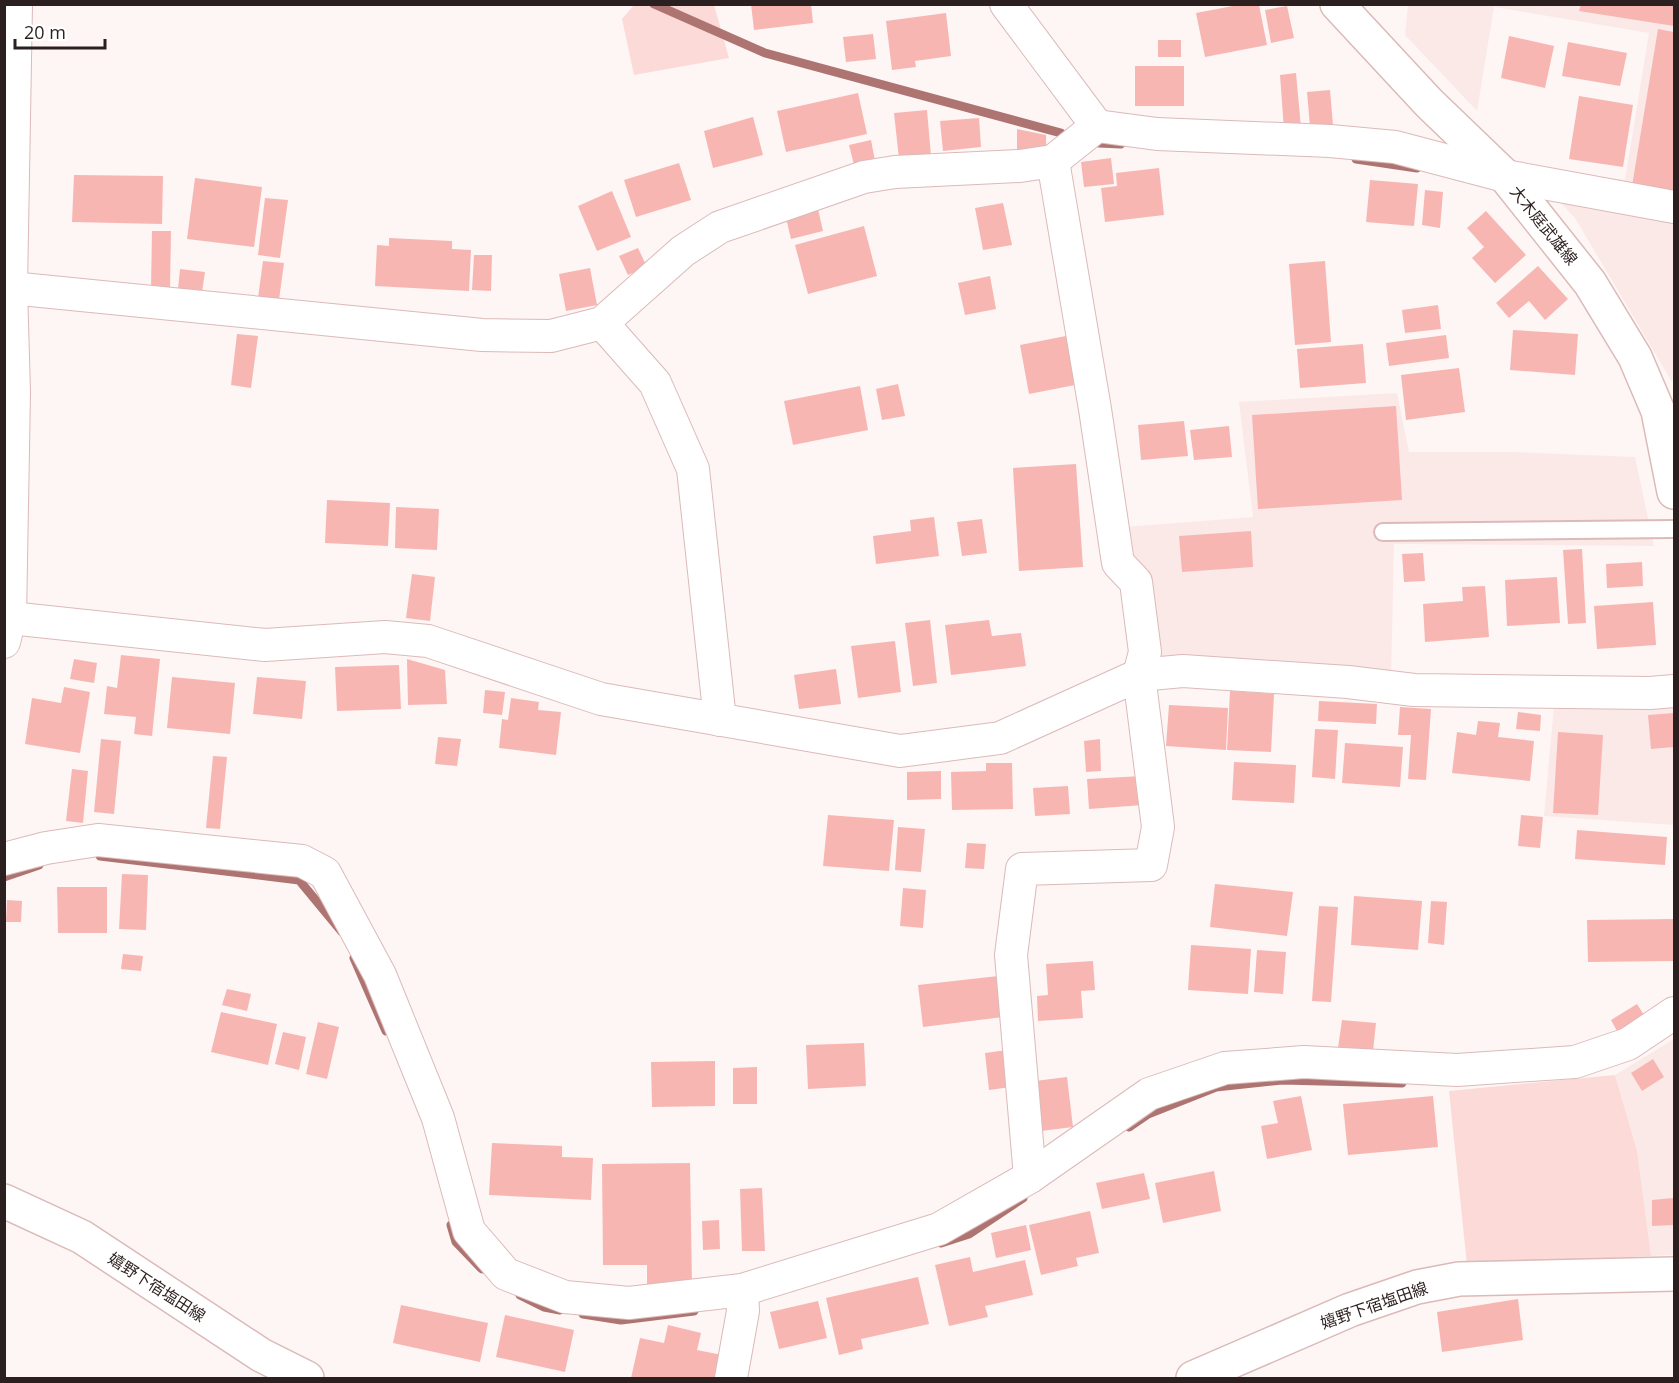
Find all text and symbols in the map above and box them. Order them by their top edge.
scale bar [15,12,105,50]
text: 20 m [24,20,66,44]
street label: 大木庭武雄線 [1505,181,1583,269]
street label: 嬉野下宿塩田線 [104,1247,210,1327]
street label: 嬉野下宿塩田線 [1317,1276,1431,1334]

